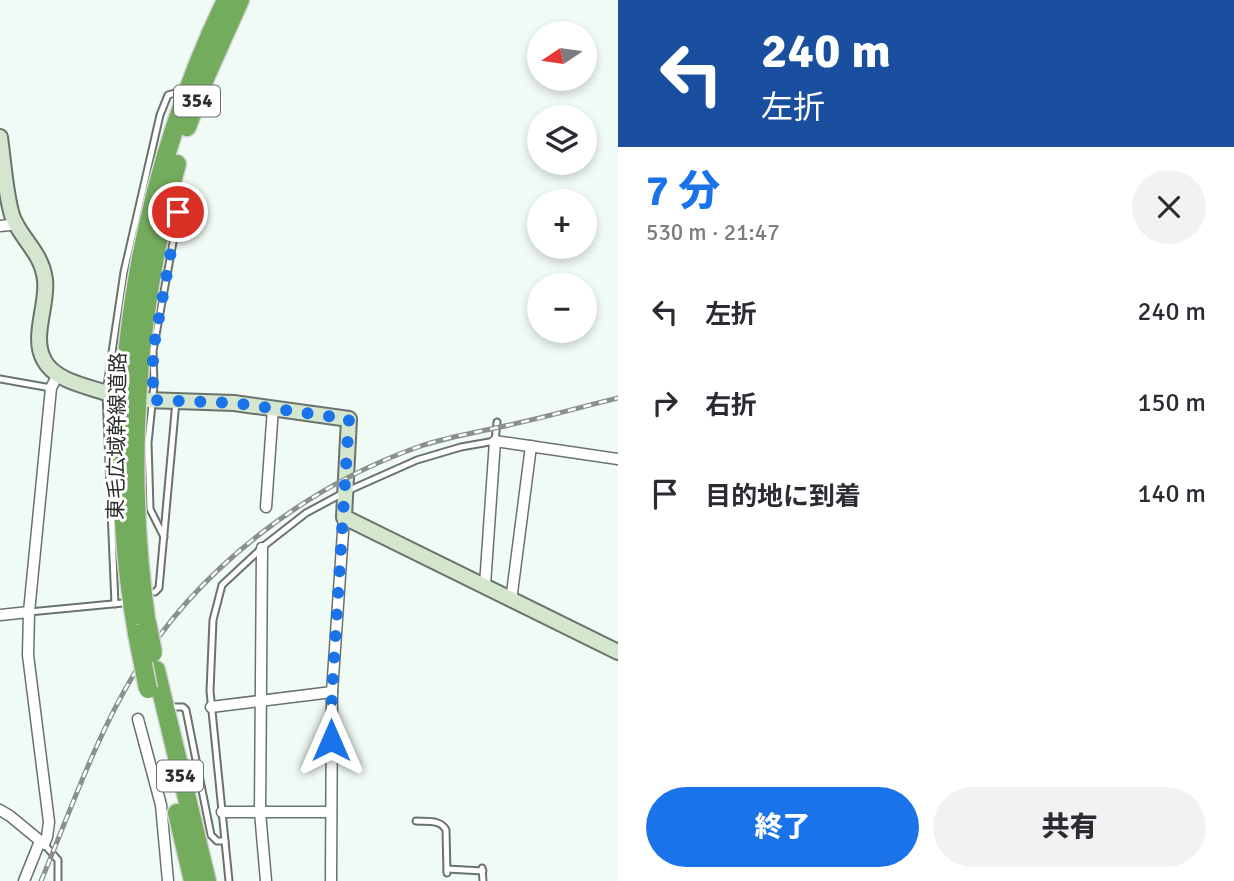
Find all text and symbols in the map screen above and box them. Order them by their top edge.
north arrow [527,21,597,91]
map controls [527,21,597,343]
text: 240 m [761,21,891,81]
icon: left [646,28,737,119]
road number: 354 [174,86,220,116]
text: 左折 [761,88,825,127]
button: layers [527,105,597,175]
text: 7 分 [646,166,720,217]
button: close [1132,170,1206,244]
pin [148,182,208,242]
button: + [527,189,597,259]
icon: arrive [159,193,197,231]
text: 530 m · 21:47 [646,218,780,247]
button: − [527,273,597,343]
icon: left [646,293,684,331]
text: 240 m [1137,296,1206,328]
text: 左折 [705,299,757,331]
street label: 東毛広域幹線道路 [103,352,131,520]
icon: right [646,384,684,422]
text: 150 m [1137,387,1206,419]
text: 右折 [705,390,757,422]
icon: arrive [646,475,684,513]
text: 140 m [1137,478,1206,510]
text: 目的地に到着 [705,481,861,513]
position arrow [294,703,368,777]
road number: 354 [157,761,203,792]
button: 終了 [646,787,919,867]
button: 共有 [933,787,1206,867]

